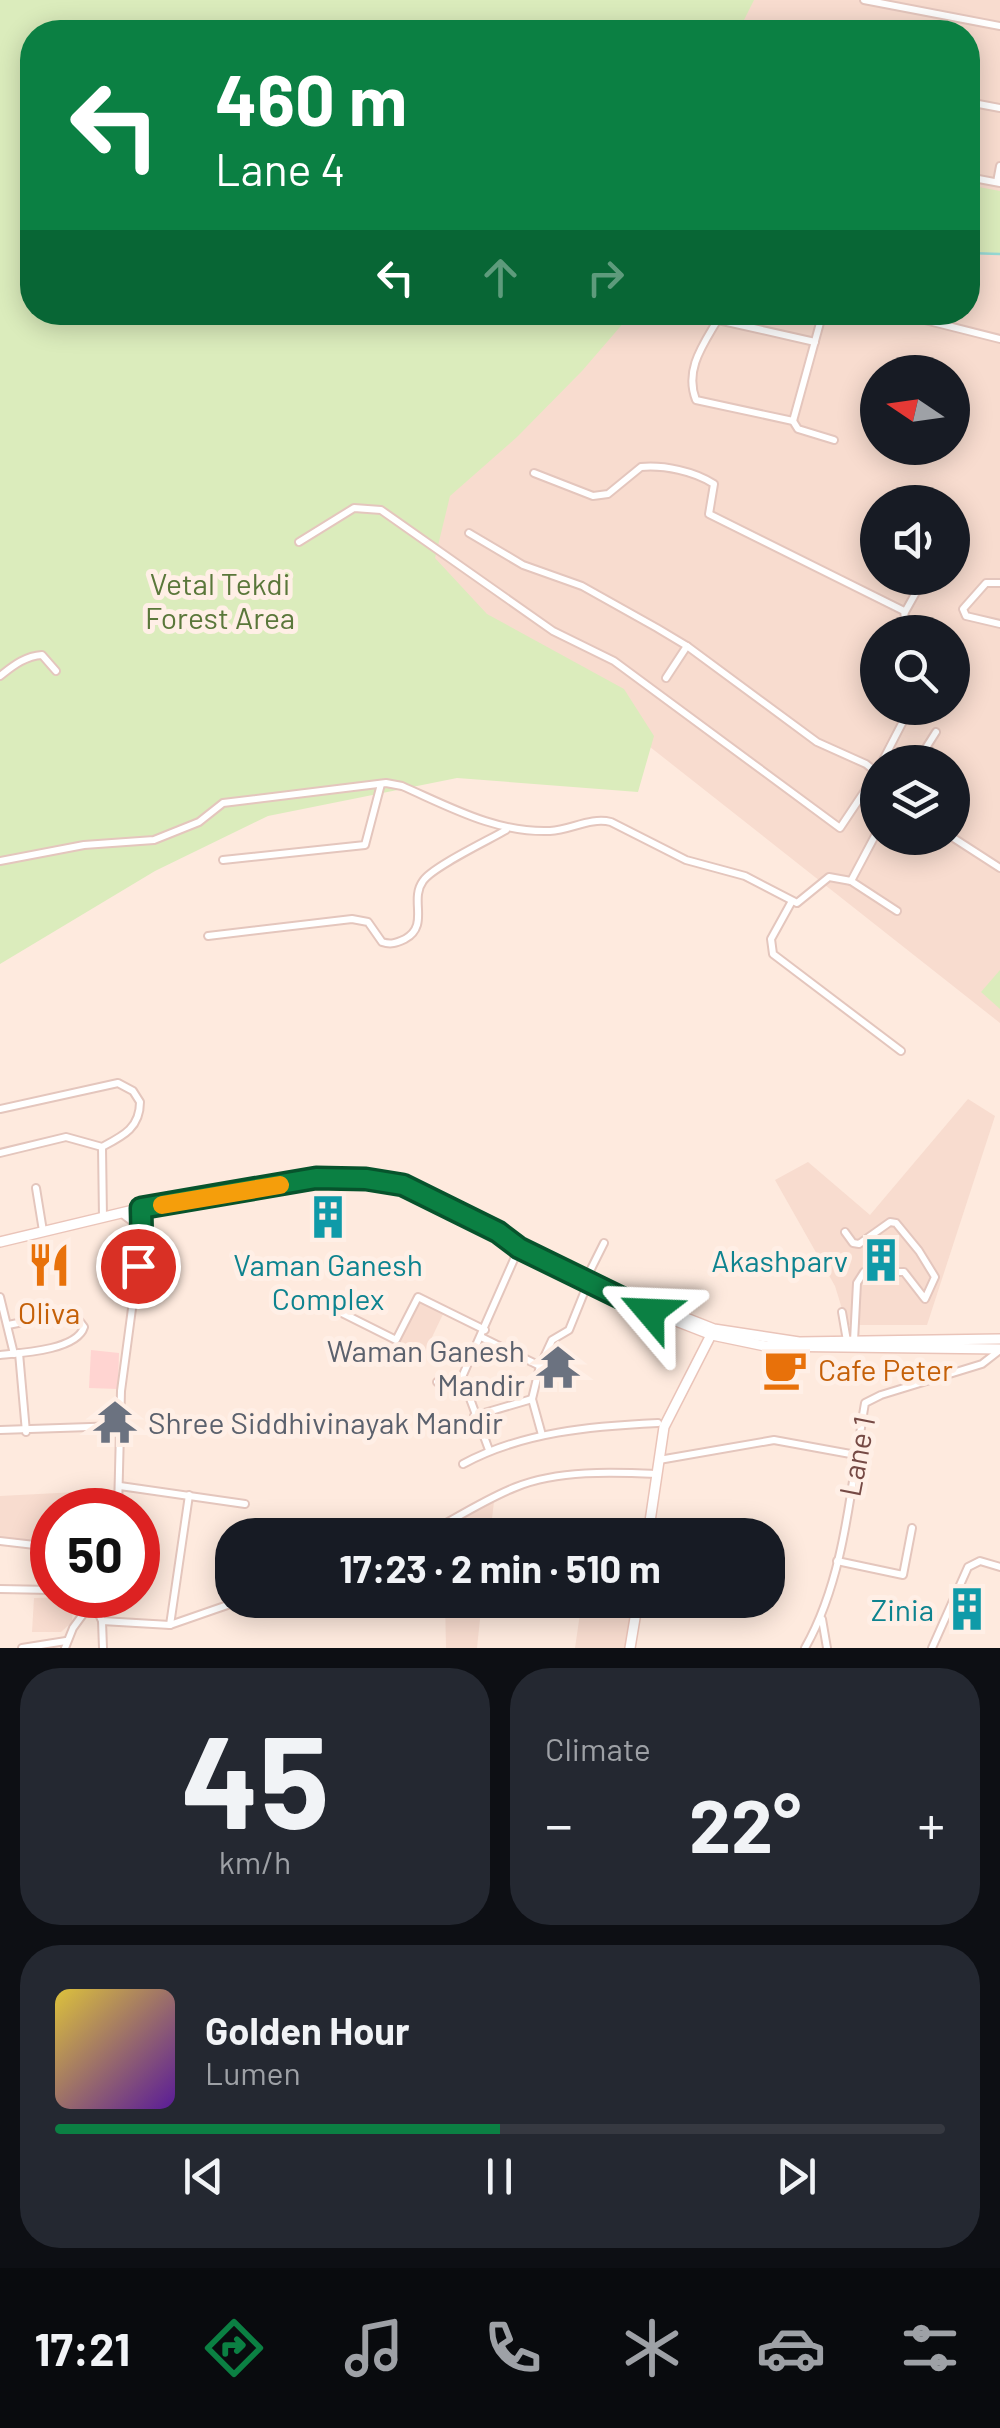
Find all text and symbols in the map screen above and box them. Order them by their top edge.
text: 460 m [215,56,407,140]
icon: left [50,60,180,190]
text: Lane 4 [215,141,345,195]
icon: left [368,250,423,305]
icon: ahead [473,250,528,305]
icon: right [578,250,633,305]
north arrow [860,355,970,465]
map controls [860,355,970,855]
button: sound [860,485,970,595]
park label: Vetal Tekdi Forest Area [145,565,295,635]
button: search [860,615,970,725]
button: layers [860,745,970,855]
building icon: Vaman Ganesh Complex [304,1193,352,1241]
pin [96,1224,181,1309]
building icon: Akashparv [857,1236,905,1284]
icon: arrive [111,1239,166,1294]
restaurant icon: Oliva [25,1241,73,1289]
place label: Akashparv [711,1242,848,1278]
place label: Vaman Ganesh Complex [233,1246,423,1316]
position arrow [598,1260,702,1364]
place label: Oliva [18,1294,80,1330]
place label: Waman Ganesh Mandir [327,1332,525,1402]
temple icon: Waman Ganesh Mandir [534,1343,582,1391]
cafe icon: Cafe Peter [761,1345,809,1393]
place label: Cafe Peter [818,1351,953,1387]
temple icon: Shree Siddhivinayak Mandir [91,1398,139,1446]
place label: Shree Siddhivinayak Mandir [148,1404,503,1440]
street label: Lane 1 [831,1413,881,1499]
speed limit sign: 50 [30,1488,160,1618]
text: 17:23 · 2 min · 510 m [339,1545,661,1591]
building icon: Zinia [943,1585,991,1633]
place label: Zinia [871,1591,934,1627]
text: 45 [181,1699,329,1855]
text: Climate [545,1729,651,1767]
text: 22° [689,1778,801,1868]
text: − [545,1790,573,1856]
text: + [917,1790,945,1856]
text: km/h [219,1842,291,1880]
text: Golden Hour [205,2007,410,2053]
text: Lumen [205,2053,301,2091]
icon: previous [176,2149,231,2204]
icon: pause [472,2149,527,2204]
icon: next [769,2149,824,2204]
icon: directions [199,2313,269,2383]
icon: music [339,2313,409,2383]
icon: phone [478,2313,548,2383]
icon: climate [617,2313,687,2383]
icon: car [756,2313,826,2383]
icon: filters [895,2313,965,2383]
text: 17:21 [35,2321,130,2375]

